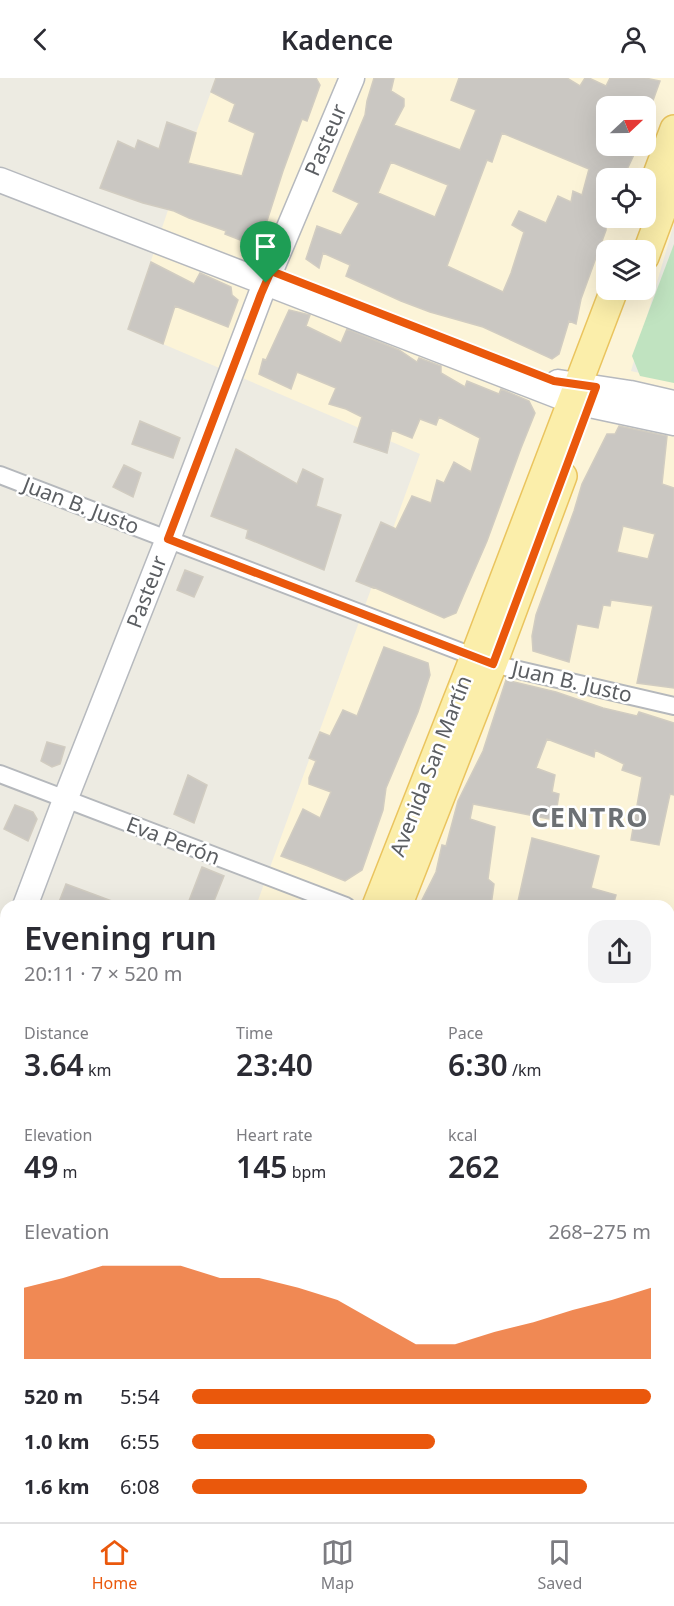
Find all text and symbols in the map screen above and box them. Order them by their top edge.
text: Kadence [281,21,393,58]
icon: back [24,23,57,56]
icon: person [617,23,650,56]
north arrow [596,96,656,156]
map controls [596,96,656,300]
street label: Pasteur [297,99,353,180]
button: locate [596,168,656,228]
pin [240,221,291,283]
icon: arrive [249,230,282,263]
button: layers [596,240,656,300]
street label: Juan B. Justo [17,469,144,540]
street label: Pasteur [119,551,173,632]
street label: Juan B. Justo [507,653,635,708]
street label: Avenida San Martín [383,671,477,860]
district label: CENTRO [531,798,649,835]
street label: Eva Perón [123,809,224,871]
text: Evening run [24,915,217,960]
button: share [588,920,651,983]
text: 20:11 · 7 × 520 m [24,960,182,987]
text: Distance [24,1022,89,1044]
text: Time [236,1022,273,1044]
text: Pace [448,1022,483,1044]
text: 3.64 [24,1044,84,1085]
text: 23:40 [236,1044,313,1085]
text: 6:30 [448,1044,508,1085]
text: km [84,1059,111,1081]
text: /km [508,1059,541,1081]
text: Elevation [24,1124,92,1146]
text: Heart rate [236,1124,312,1146]
text: kcal [448,1124,477,1146]
text: 49 [24,1146,58,1187]
text: 145 [236,1146,287,1187]
text: 262 [448,1146,499,1187]
text: m [58,1161,77,1183]
text: bpm [287,1161,326,1183]
text: Elevation [24,1218,109,1245]
text: 268–275 m [548,1218,651,1245]
text: 520 m [24,1383,83,1410]
text: 5:54 [120,1383,160,1410]
text: 1.0 km [24,1428,90,1455]
text: 6:55 [120,1428,160,1455]
text: 1.6 km [24,1473,90,1500]
text: 6:08 [120,1473,160,1500]
tab: Home [92,1536,137,1594]
tab: Map [321,1536,354,1594]
tab: Saved [537,1536,582,1594]

